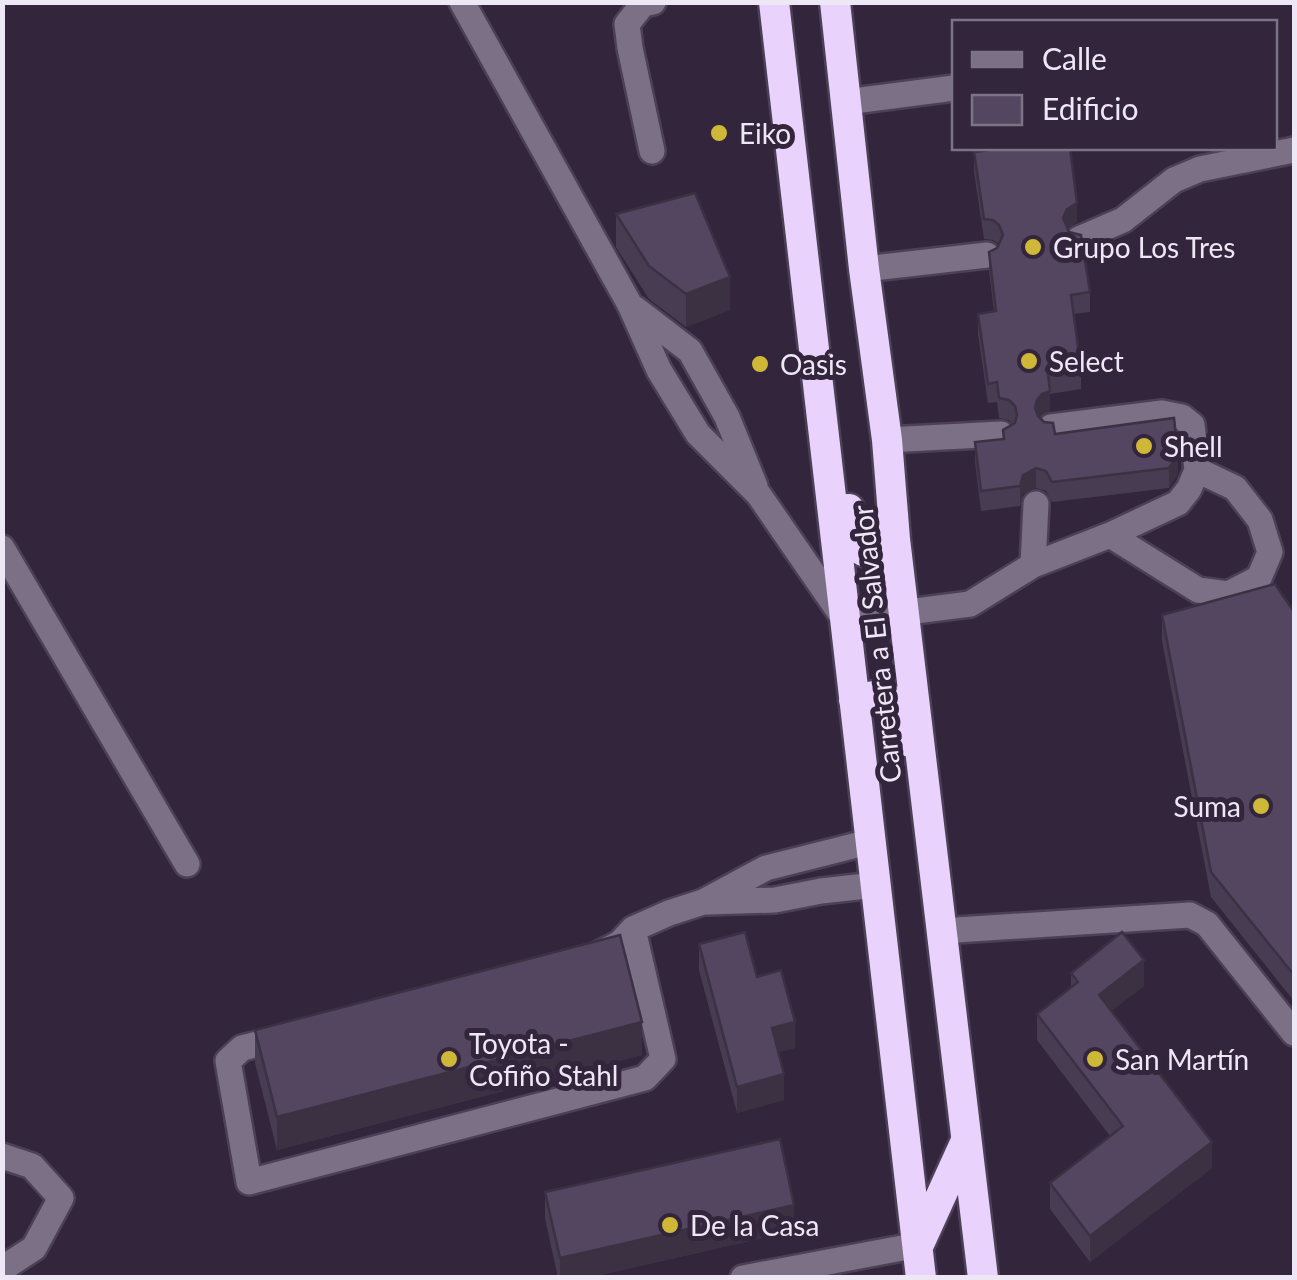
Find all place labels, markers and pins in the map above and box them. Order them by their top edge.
place label: Eiko [739,116,791,150]
marker: Eiko [708,122,730,144]
place label: Grupo Los Tres [1053,230,1235,264]
marker: Grupo Los Tres [1022,236,1044,258]
place label: Select [1049,344,1124,378]
place label: Oasis [780,347,847,381]
marker: Select [1018,350,1040,372]
marker: Oasis [749,353,771,375]
place label: Shell [1164,429,1223,463]
marker: Shell [1133,435,1155,457]
place label: Suma [1174,789,1241,823]
marker: Suma [1250,795,1272,817]
place label: Toyota - Cofiño Stahl [469,1026,618,1092]
place label: San Martín [1115,1042,1249,1076]
marker: Toyota - Cofiño Stahl [438,1048,460,1070]
marker: San Martín [1084,1048,1106,1070]
place label: De la Casa [690,1208,819,1242]
marker: De la Casa [659,1214,681,1236]

